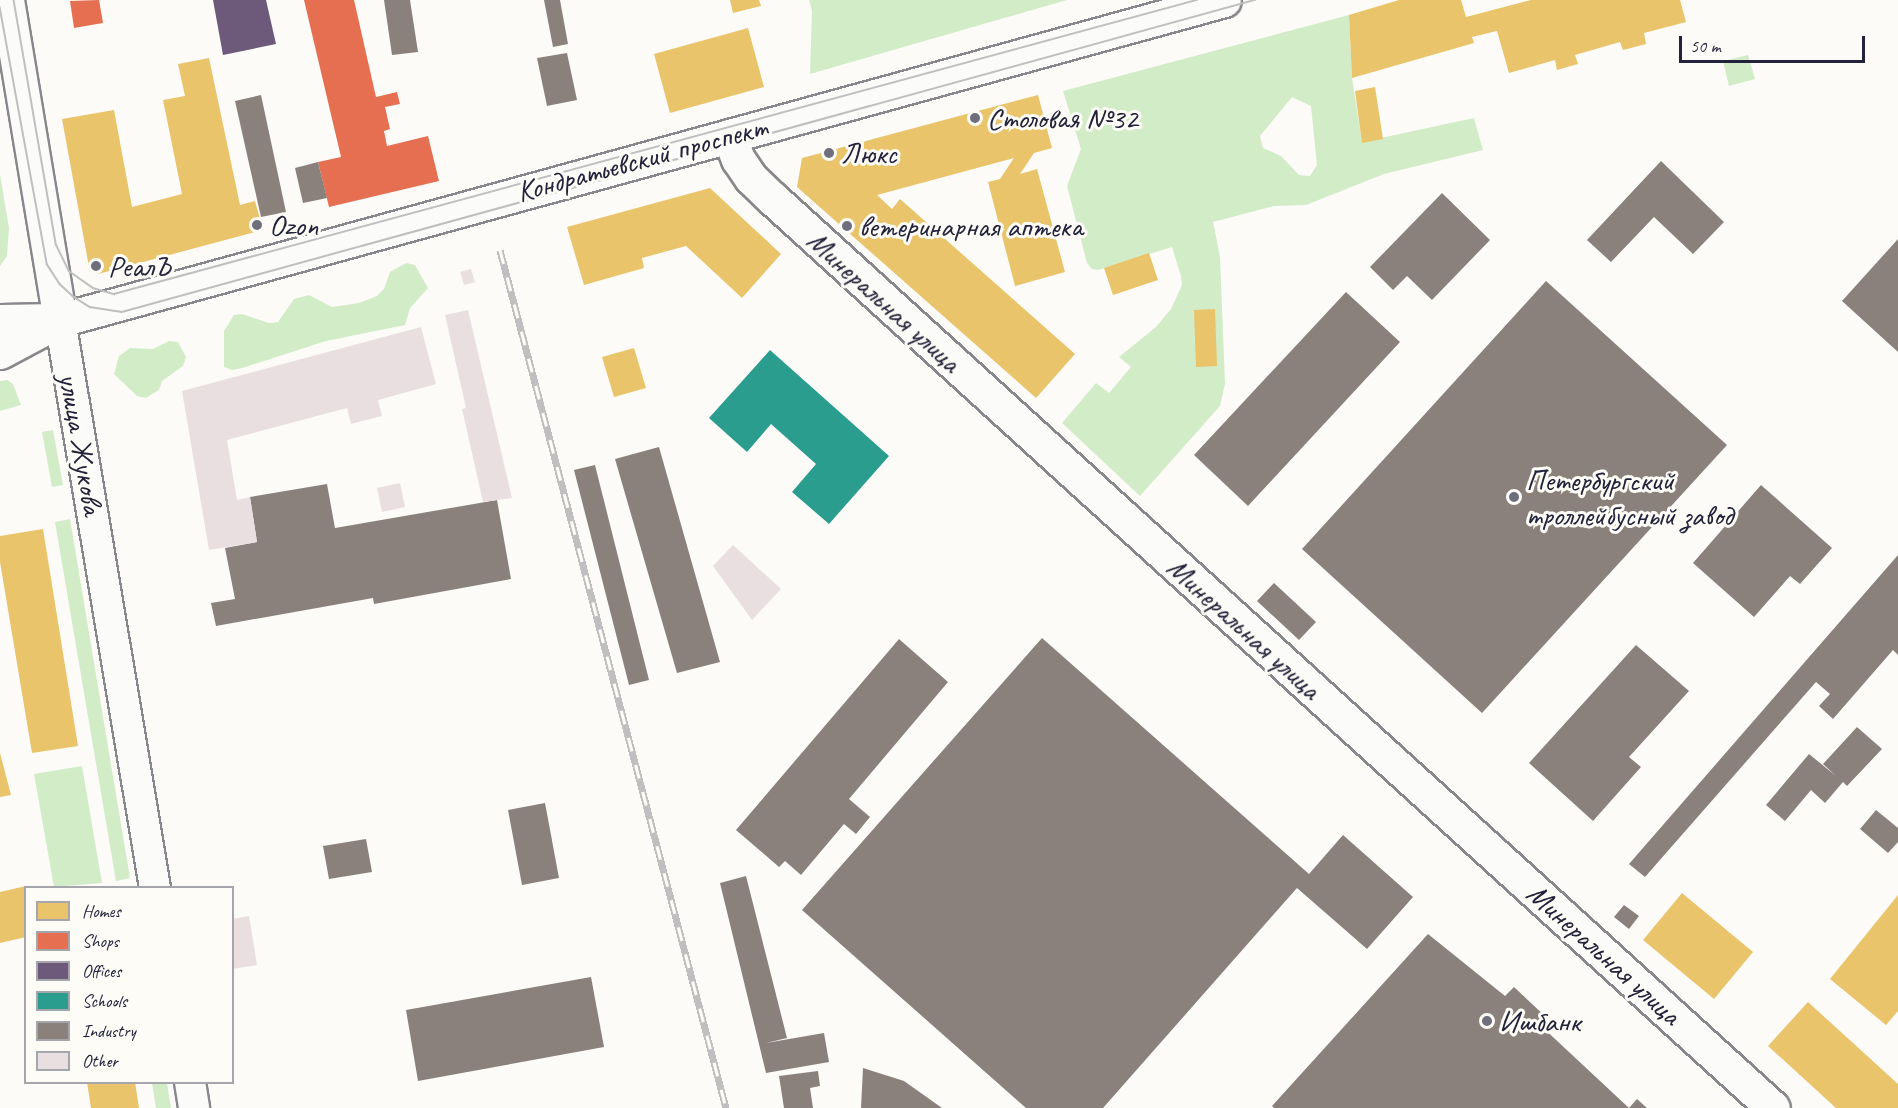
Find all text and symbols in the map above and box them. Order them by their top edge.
scale bar [1682,24,1868,62]
text: 50 m [1690,35,1721,57]
place label: Столовая №32 [987,100,1138,136]
street label: Кондратьевский проспект [513,108,771,210]
marker: Столовая №32 [968,111,982,125]
place label: Люкс [841,135,897,171]
marker: Люкс [822,146,836,160]
place label: Ozon [269,207,318,243]
place label: ветеринарная аптека [859,208,1083,244]
marker: Ozon [250,218,264,232]
marker: ветеринарная аптека [840,219,854,233]
street label: Минеральная улица [799,222,969,380]
place label: РеалЪ [108,248,171,284]
marker: РеалЪ [89,259,103,273]
street label: улица Жукова [51,371,111,517]
place label: Петербургский троллейбусный завод [1526,462,1733,532]
marker: Петербургский троллейбусный завод [1507,490,1521,504]
street label: Минеральная улица [1159,549,1329,707]
street label: Минеральная улица [1519,875,1689,1033]
legend [24,886,234,1084]
text: Homes [82,900,121,922]
text: Shops [82,930,119,952]
text: Offices [82,960,121,982]
text: Schools [82,990,127,1012]
place label: Ишбанк [1499,1003,1580,1039]
marker: Ишбанк [1480,1014,1494,1028]
text: Industry [82,1020,136,1042]
text: Other [82,1050,118,1072]

